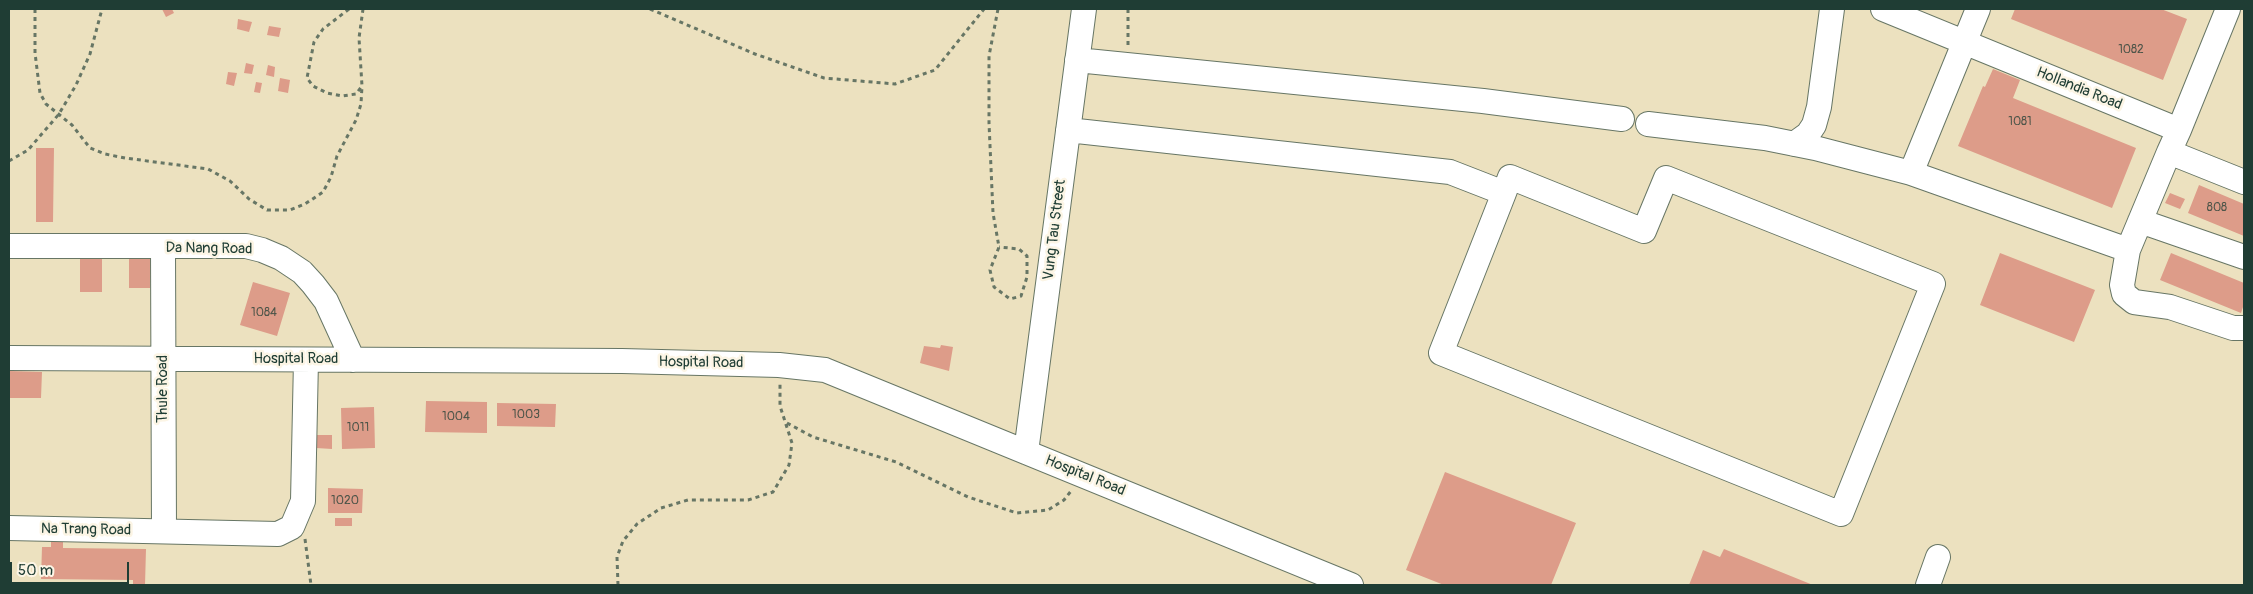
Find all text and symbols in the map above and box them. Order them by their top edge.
house number: 1082 [2118,43,2144,57]
street label: Hollandia Road [2033,64,2125,114]
house number: 1081 [2008,115,2032,129]
street label: Vung Tau Street [1040,179,1070,281]
house number: 808 [2207,201,2227,215]
street label: Da Nang Road [166,239,252,259]
house number: 1084 [251,306,277,320]
street label: Hospital Road [254,350,338,368]
street label: Hospital Road [658,353,744,373]
street label: Thule Road [154,355,172,423]
house number: 1003 [512,408,540,422]
house number: 1004 [442,410,470,424]
house number: 1011 [347,421,369,435]
street label: Hospital Road [1042,452,1128,500]
house number: 1020 [331,494,359,508]
street label: Na Trang Road [41,520,131,540]
scale bar [12,552,131,584]
text: 50 m [18,561,53,580]

